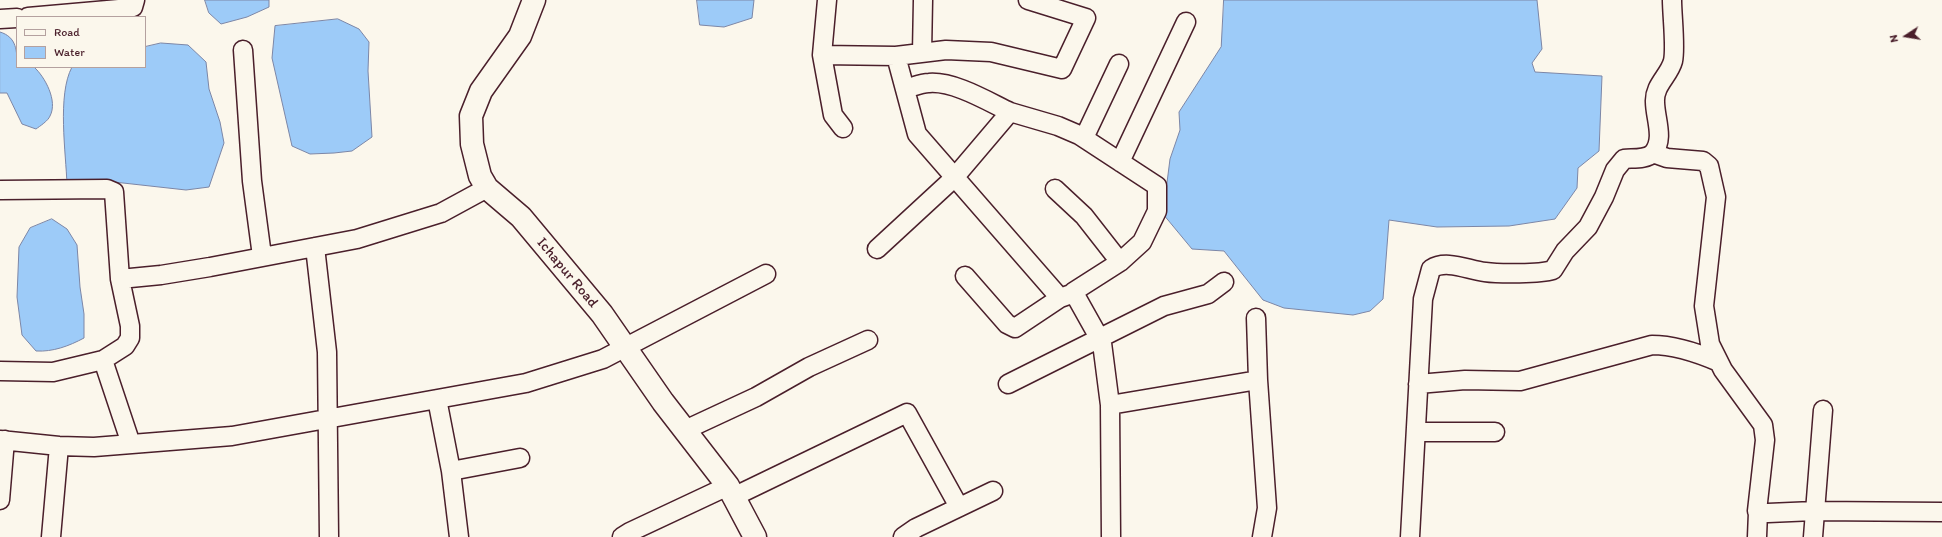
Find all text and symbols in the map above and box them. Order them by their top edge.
legend [16,16,146,68]
north arrow [1886,16,1926,56]
text: Road [54,25,80,39]
text: N [1887,34,1901,44]
text: Water [54,45,85,59]
street label: Ichapur Road [533,234,601,312]

